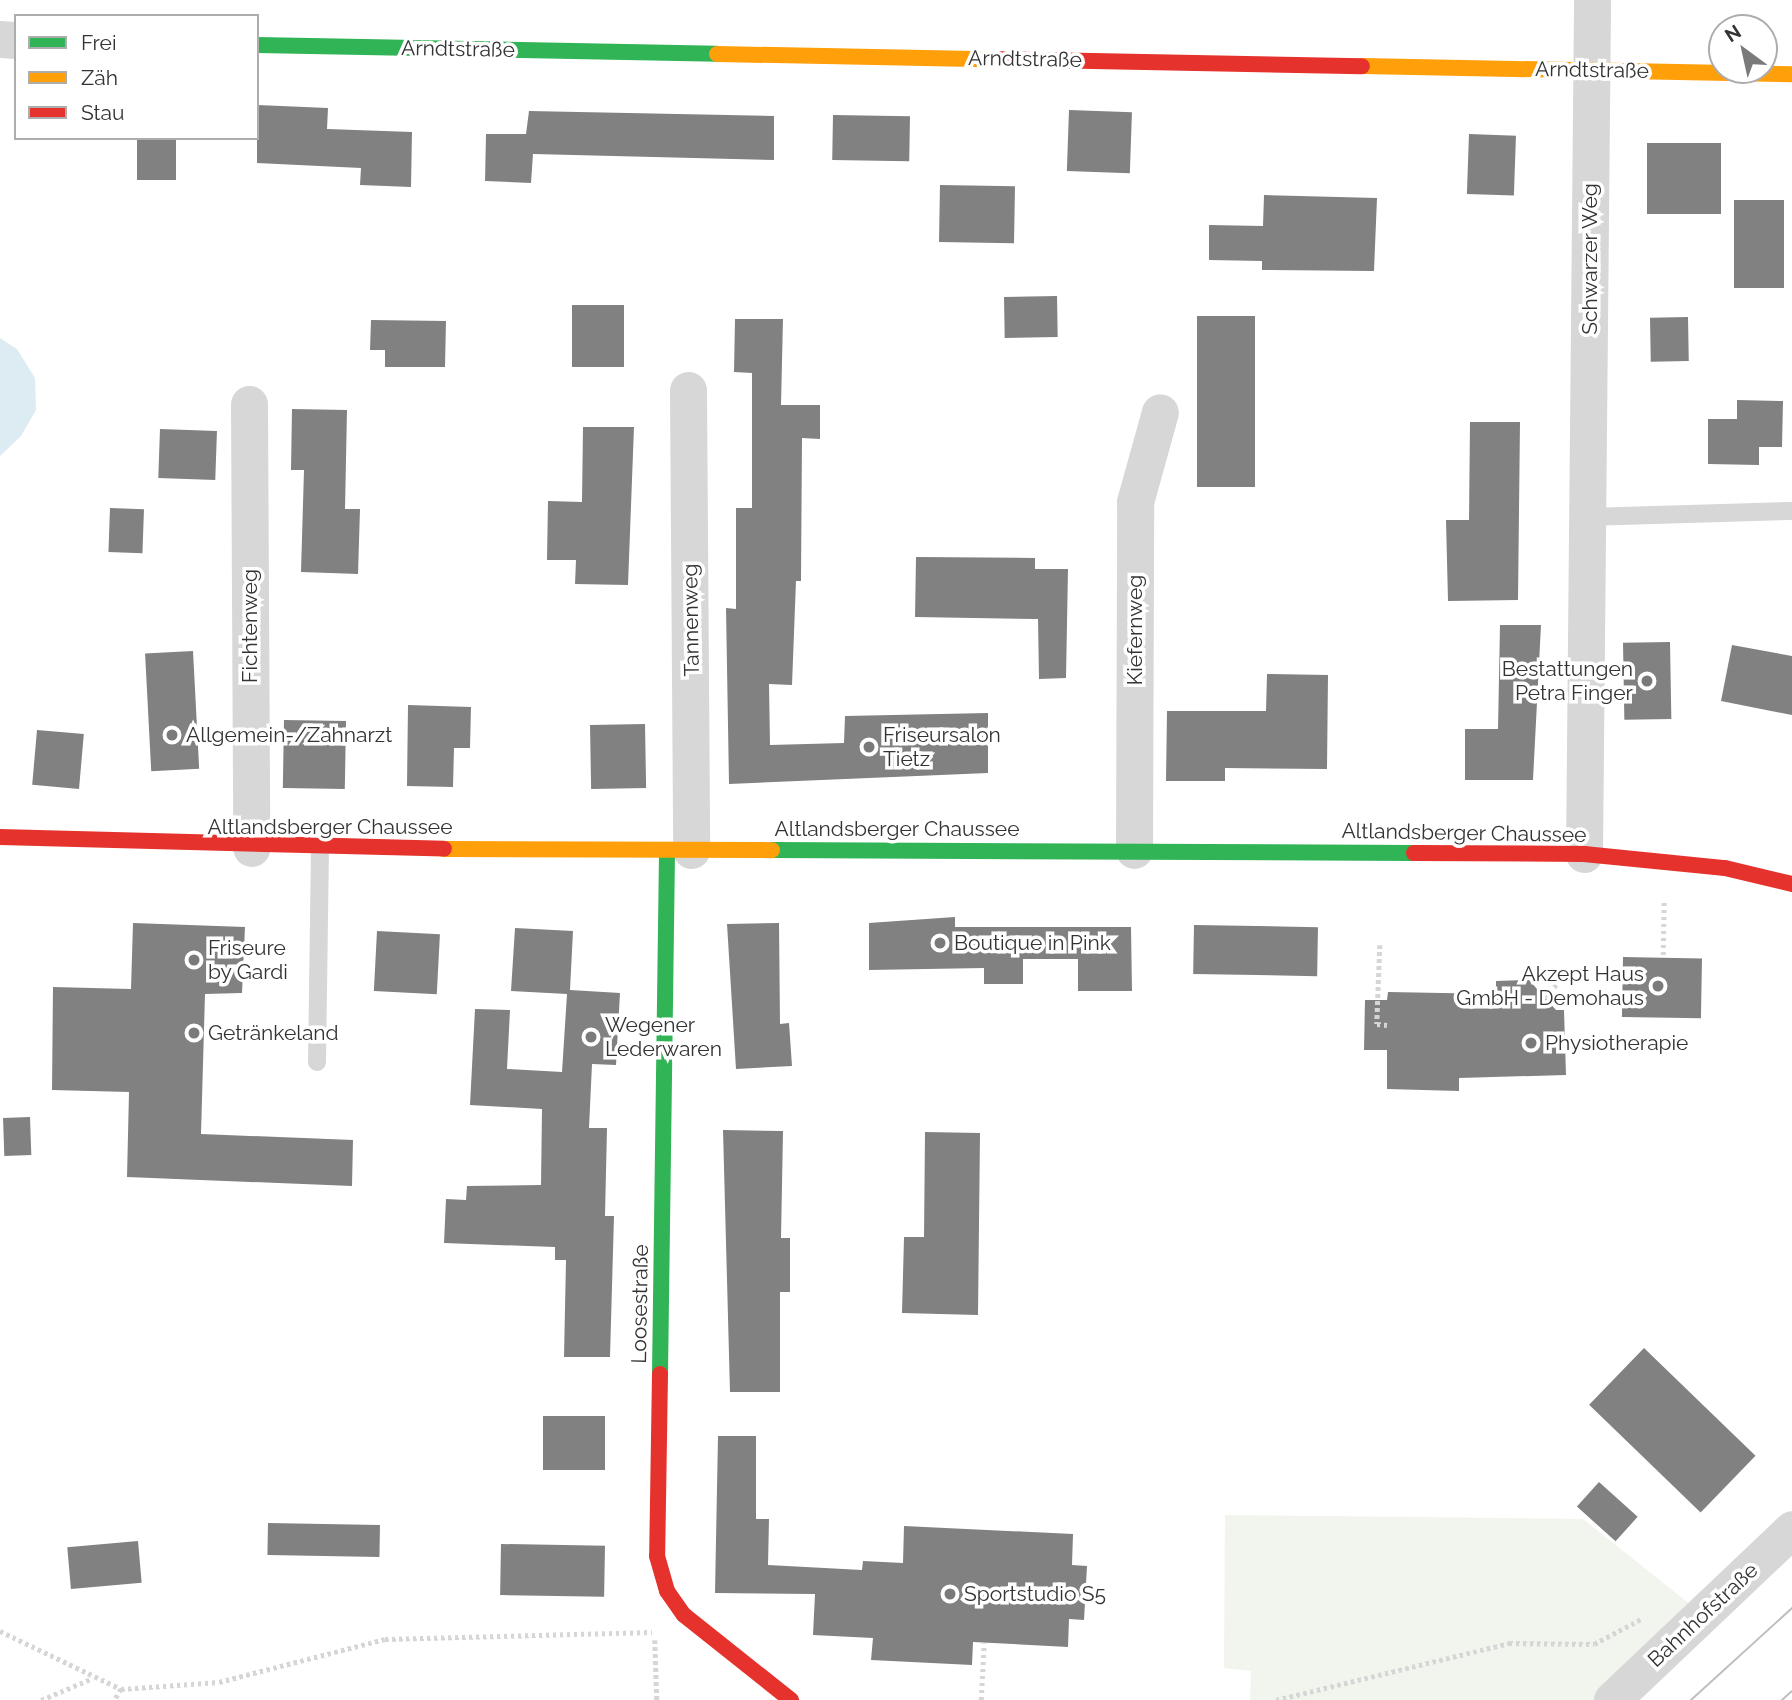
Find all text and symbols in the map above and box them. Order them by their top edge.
legend [14,14,259,140]
north arrow [1708,14,1778,84]
text: N [1721,20,1745,46]
text: Frei [81,30,117,55]
street label: Arndtstraße [401,35,515,63]
street label: Arndtstraße [968,45,1082,73]
street label: Arndtstraße [1535,56,1649,84]
text: Zäh [81,65,118,90]
text: Stau [81,100,125,125]
street label: Schwarzer Weg [1577,183,1603,335]
street label: Tannenweg [677,563,705,677]
street label: Fichtenweg [237,569,263,683]
street label: Kiefernweg [1122,575,1148,685]
place label: Bestattungen Petra Finger [1502,656,1633,706]
marker: Bestattungen Petra Finger [1639,673,1655,689]
place label: Allgemein-/Zahnarzt [186,722,392,748]
place label: Friseursalon Tietz [883,722,1001,772]
marker: Allgemein-/Zahnarzt [164,727,180,743]
marker: Friseursalon Tietz [861,739,877,755]
street label: Altlandsberger Chaussee [207,814,453,840]
street label: Altlandsberger Chaussee [774,816,1020,842]
street label: Altlandsberger Chaussee [1341,818,1587,848]
place label: Boutique in Pink [954,930,1111,956]
place label: Friseure by Gardi [208,935,289,985]
marker: Boutique in Pink [932,935,948,951]
marker: Friseure by Gardi [186,952,202,968]
place label: Akzept Haus GmbH - Demohaus [1456,961,1644,1011]
marker: Akzept Haus GmbH - Demohaus [1650,978,1666,994]
place label: Wegener Lederwaren [605,1012,722,1062]
place label: Getränkeland [208,1020,339,1046]
marker: Getränkeland [186,1025,202,1041]
marker: Wegener Lederwaren [583,1029,599,1045]
place label: Physiotherapie [1545,1030,1688,1056]
marker: Physiotherapie [1523,1035,1539,1051]
street label: Loosestraße [626,1244,654,1364]
street label: Bahnhofstraße [1643,1558,1763,1672]
place label: Sportstudio S5 [964,1581,1106,1607]
marker: Sportstudio S5 [942,1586,958,1602]

